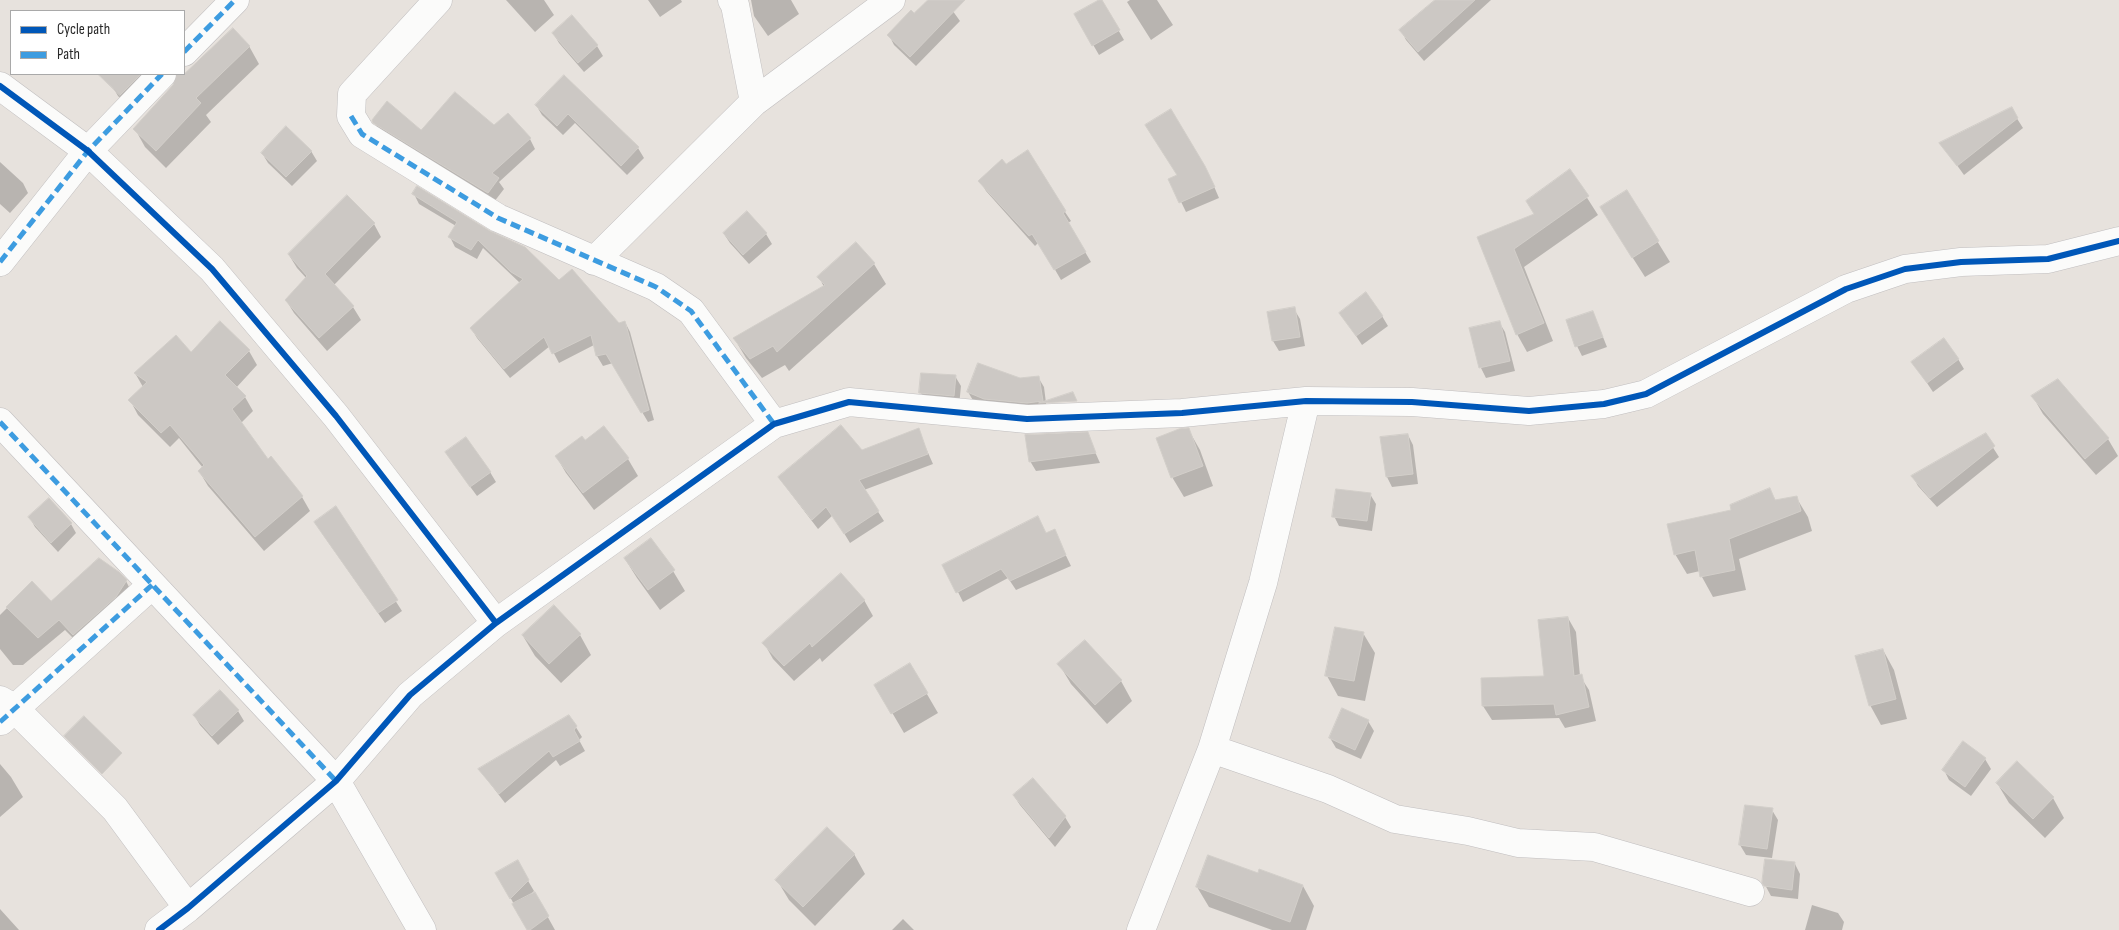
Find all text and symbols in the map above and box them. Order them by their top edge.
legend [10,10,185,75]
text: Cycle path [57,20,110,39]
text: Path [57,45,80,64]

